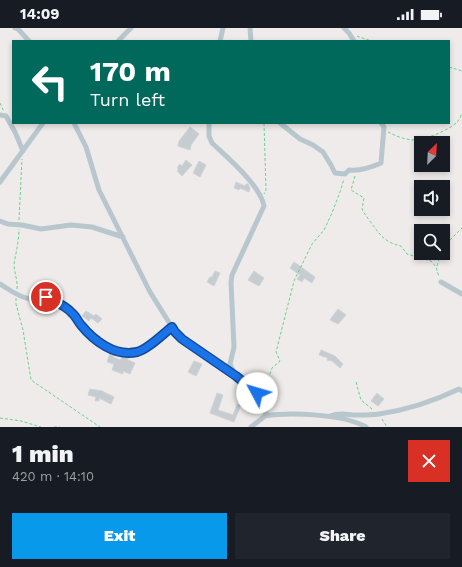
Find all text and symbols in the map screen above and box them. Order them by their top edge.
text: 14:09 [20,5,60,23]
text: 170 m [90,55,171,88]
icon: left [24,56,76,108]
text: Turn left [90,89,165,110]
north arrow [414,136,450,172]
map controls [414,136,450,260]
button: sound [414,180,450,216]
button: search [414,224,450,260]
pin [29,280,63,314]
icon: arrive [35,286,57,308]
position arrow [236,372,278,414]
text: 1 min [12,440,74,468]
button: close [408,440,450,482]
text: 420 m · 14:10 [12,469,94,484]
button: Exit [12,513,227,559]
button: Share [235,513,450,559]

